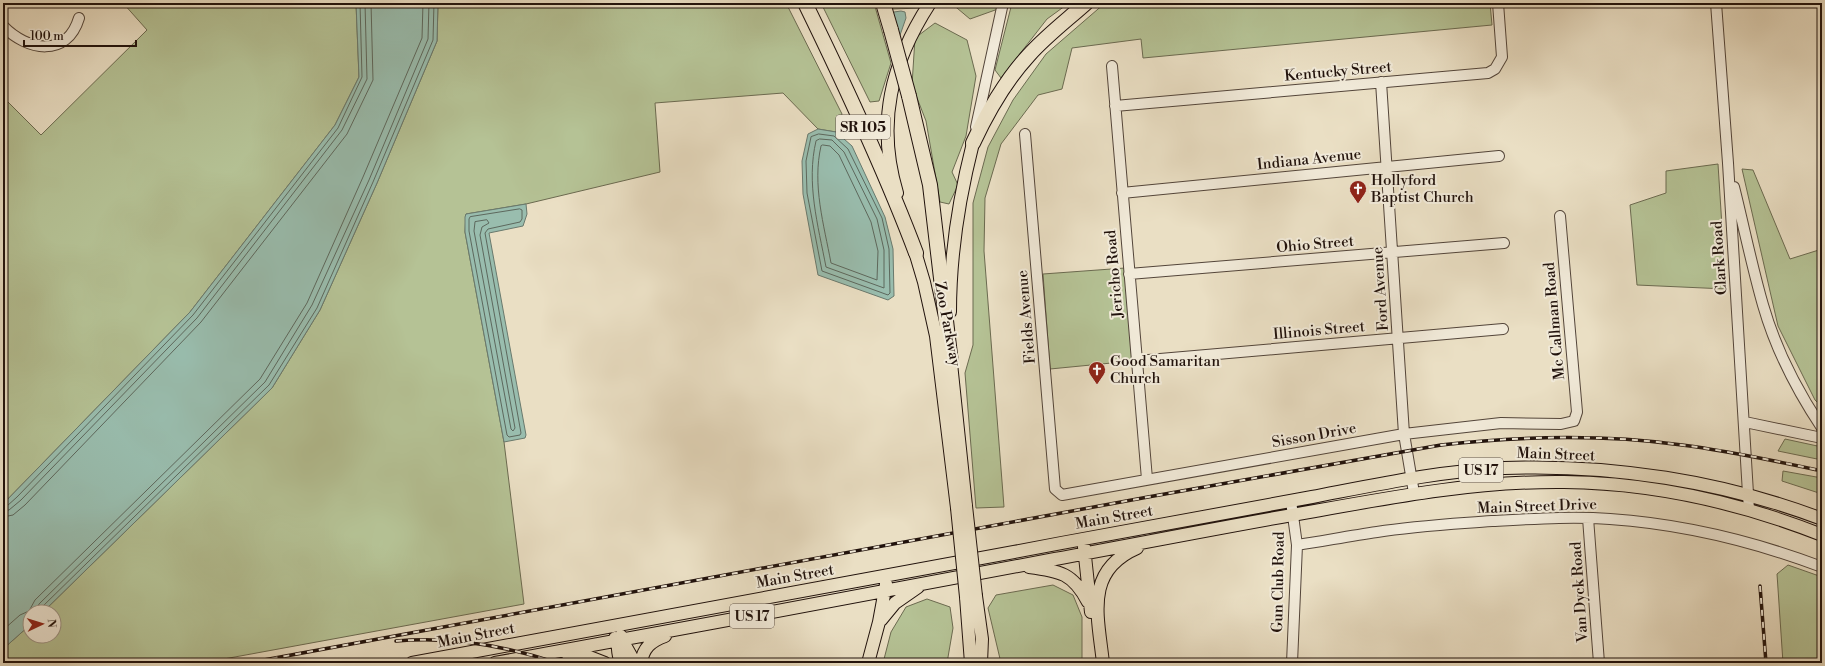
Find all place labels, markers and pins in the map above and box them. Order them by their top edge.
place label: Hollyford Baptist Church [1370,171,1474,207]
church icon: Hollyford Baptist Church [1348,179,1368,204]
place label: Good Samaritan Church [1110,352,1220,388]
church icon: Good Samaritan Church [1087,360,1107,385]

